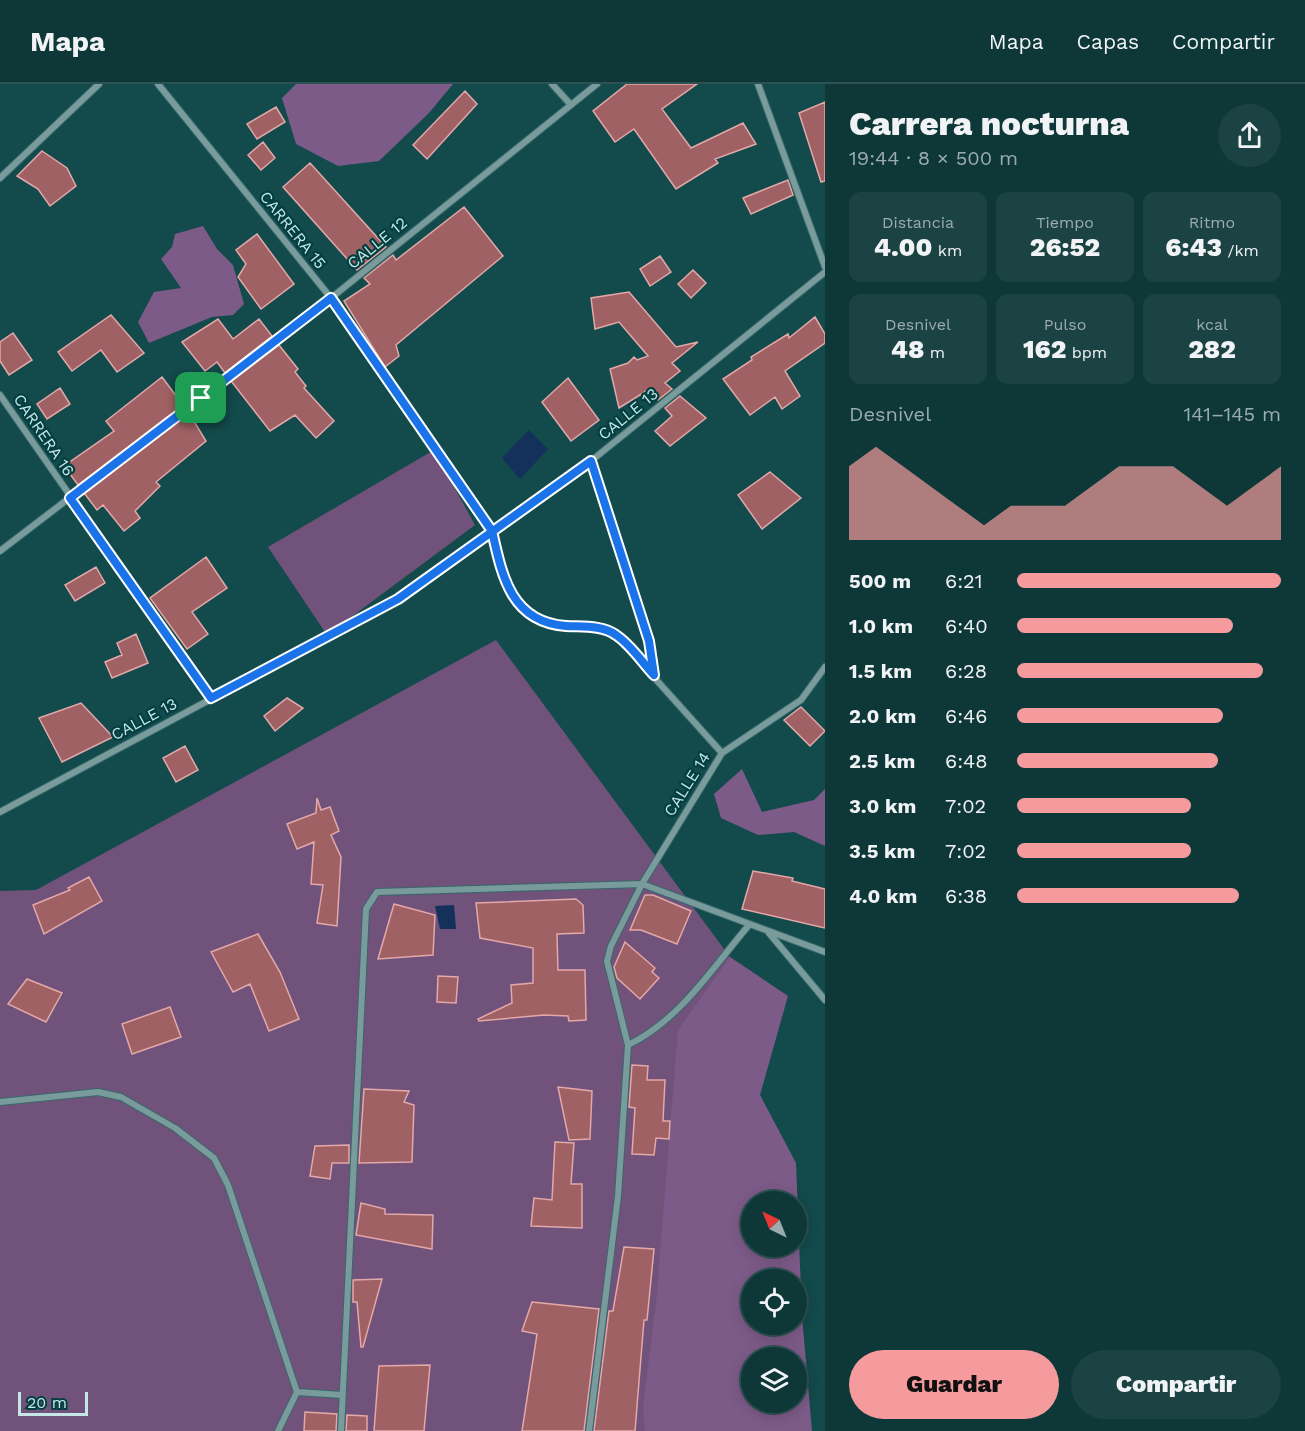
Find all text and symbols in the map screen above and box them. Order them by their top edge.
text: Mapa [30,25,105,58]
text: Mapa [989,29,1044,54]
text: Capas [1077,29,1139,54]
text: Compartir [1172,29,1275,54]
text: Carrera nocturna [849,104,1129,143]
button: share [1218,104,1281,167]
text: 19:44 · 8 × 500 m [849,146,1018,170]
street label: CARRERA 15 [256,187,330,273]
street label: CALLE 12 [343,213,411,273]
text: Distancia [882,213,954,232]
text: Tiempo [1036,213,1094,232]
text: Ritmo [1189,213,1235,232]
text: 4.00 [874,232,932,262]
text: 26:52 [1030,232,1100,262]
text: 6:43 [1165,232,1222,262]
text: km [932,241,962,260]
text: /km [1222,241,1259,260]
text: Desnivel [885,315,951,334]
text: Pulso [1044,315,1086,334]
text: kcal [1196,315,1228,334]
text: 48 [891,334,924,364]
text: 162 [1023,334,1066,364]
text: 282 [1188,334,1236,364]
text: m [924,343,945,362]
text: bpm [1066,343,1107,362]
pin [175,372,226,423]
icon: arrive [184,381,217,414]
street label: CALLE 13 [594,384,662,444]
street label: CARRERA 16 [10,390,78,480]
text: Desnivel [849,402,931,426]
text: 141–145 m [1184,402,1281,426]
text: 500 m [849,569,911,593]
text: 6:21 [945,569,983,593]
text: 1.0 km [849,614,913,638]
text: 6:40 [945,614,988,638]
text: 1.5 km [849,659,912,683]
text: 6:28 [945,659,987,683]
street label: CALLE 13 [108,694,180,744]
text: 2.0 km [849,704,916,728]
text: 6:46 [945,704,987,728]
street label: CALLE 14 [660,748,714,820]
text: 2.5 km [849,749,915,773]
text: 6:48 [945,749,988,773]
text: 3.0 km [849,794,916,818]
text: 7:02 [945,794,986,818]
text: 3.5 km [849,839,915,863]
text: 7:02 [945,839,986,863]
text: 4.0 km [849,884,917,908]
text: 6:38 [945,884,987,908]
north arrow [741,1191,807,1257]
map controls [741,1191,807,1413]
button: locate [741,1269,807,1335]
button: layers [741,1347,807,1413]
button: Guardar [849,1350,1059,1419]
button: Compartir [1071,1350,1281,1419]
scale bar [18,1389,88,1416]
text: 20 m [27,1393,67,1412]

